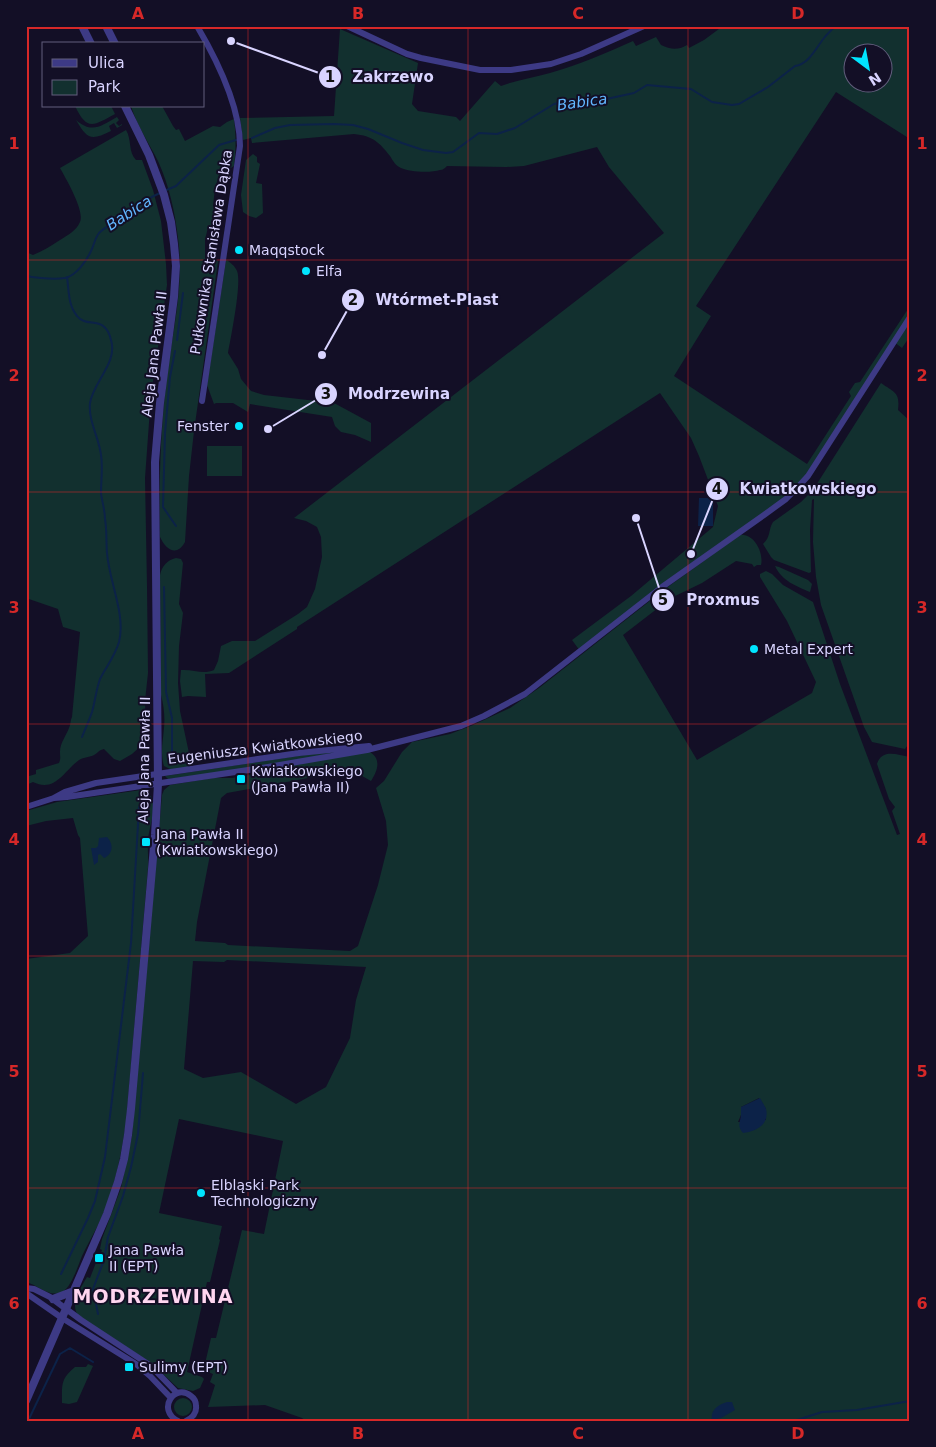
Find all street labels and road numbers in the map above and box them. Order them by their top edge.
street label: Pułkownika Stanisława Dąbka [187,148,235,356]
street label: Aleja Jana Pawła II [138,290,170,418]
street label: Aleja Jana Pawła II [135,697,153,823]
street label: Eugeniusza Kwiatkowskiego [167,727,363,767]

